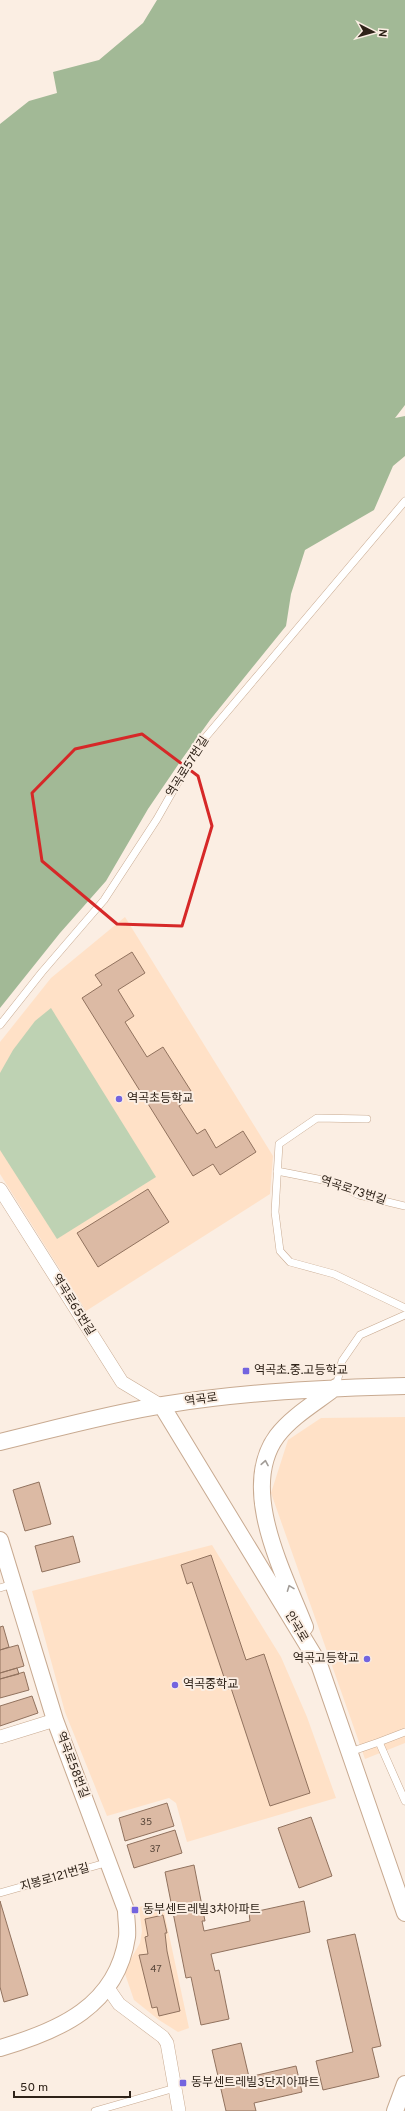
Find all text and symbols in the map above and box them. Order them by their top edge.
north arrow [353,12,393,52]
text: N [375,28,389,38]
street label: 역곡로57번길 [163,734,213,800]
place label: 역곡초등학교 [127,1091,193,1107]
marker: 역곡초등학교 [114,1094,124,1104]
street label: 역곡로73번길 [318,1173,388,1209]
street label: 역곡로65번길 [48,1271,98,1339]
place label: 역곡초.중.고등학교 [254,1363,348,1379]
marker: 역곡초.중.고등학교 [241,1366,251,1376]
street label: 역곡로 [183,1390,219,1410]
one-way arrow [260,1460,268,1466]
one-way arrow [286,1584,294,1591]
street label: 안곡로 [281,1609,311,1645]
place label: 역곡고등학교 [293,1651,359,1667]
marker: 역곡고등학교 [362,1654,372,1664]
place label: 역곡중학교 [183,1677,238,1693]
marker: 역곡중학교 [170,1680,180,1690]
street label: 역곡로58번길 [52,1729,92,1801]
house number: 35 [140,1816,152,1829]
house number: 37 [149,1843,161,1856]
street label: 지봉로121번길 [18,1860,92,1896]
place label: 동부센트레빌3차아파트 [143,1902,261,1918]
marker: 동부센트레빌3차아파트 [130,1905,140,1915]
house number: 47 [150,1963,162,1976]
scale bar [14,2073,130,2099]
place label: 동부센트레빌3단지아파트 [191,2075,320,2091]
marker: 동부센트레빌3단지아파트 [178,2078,188,2088]
text: 50 m [20,2080,48,2096]

